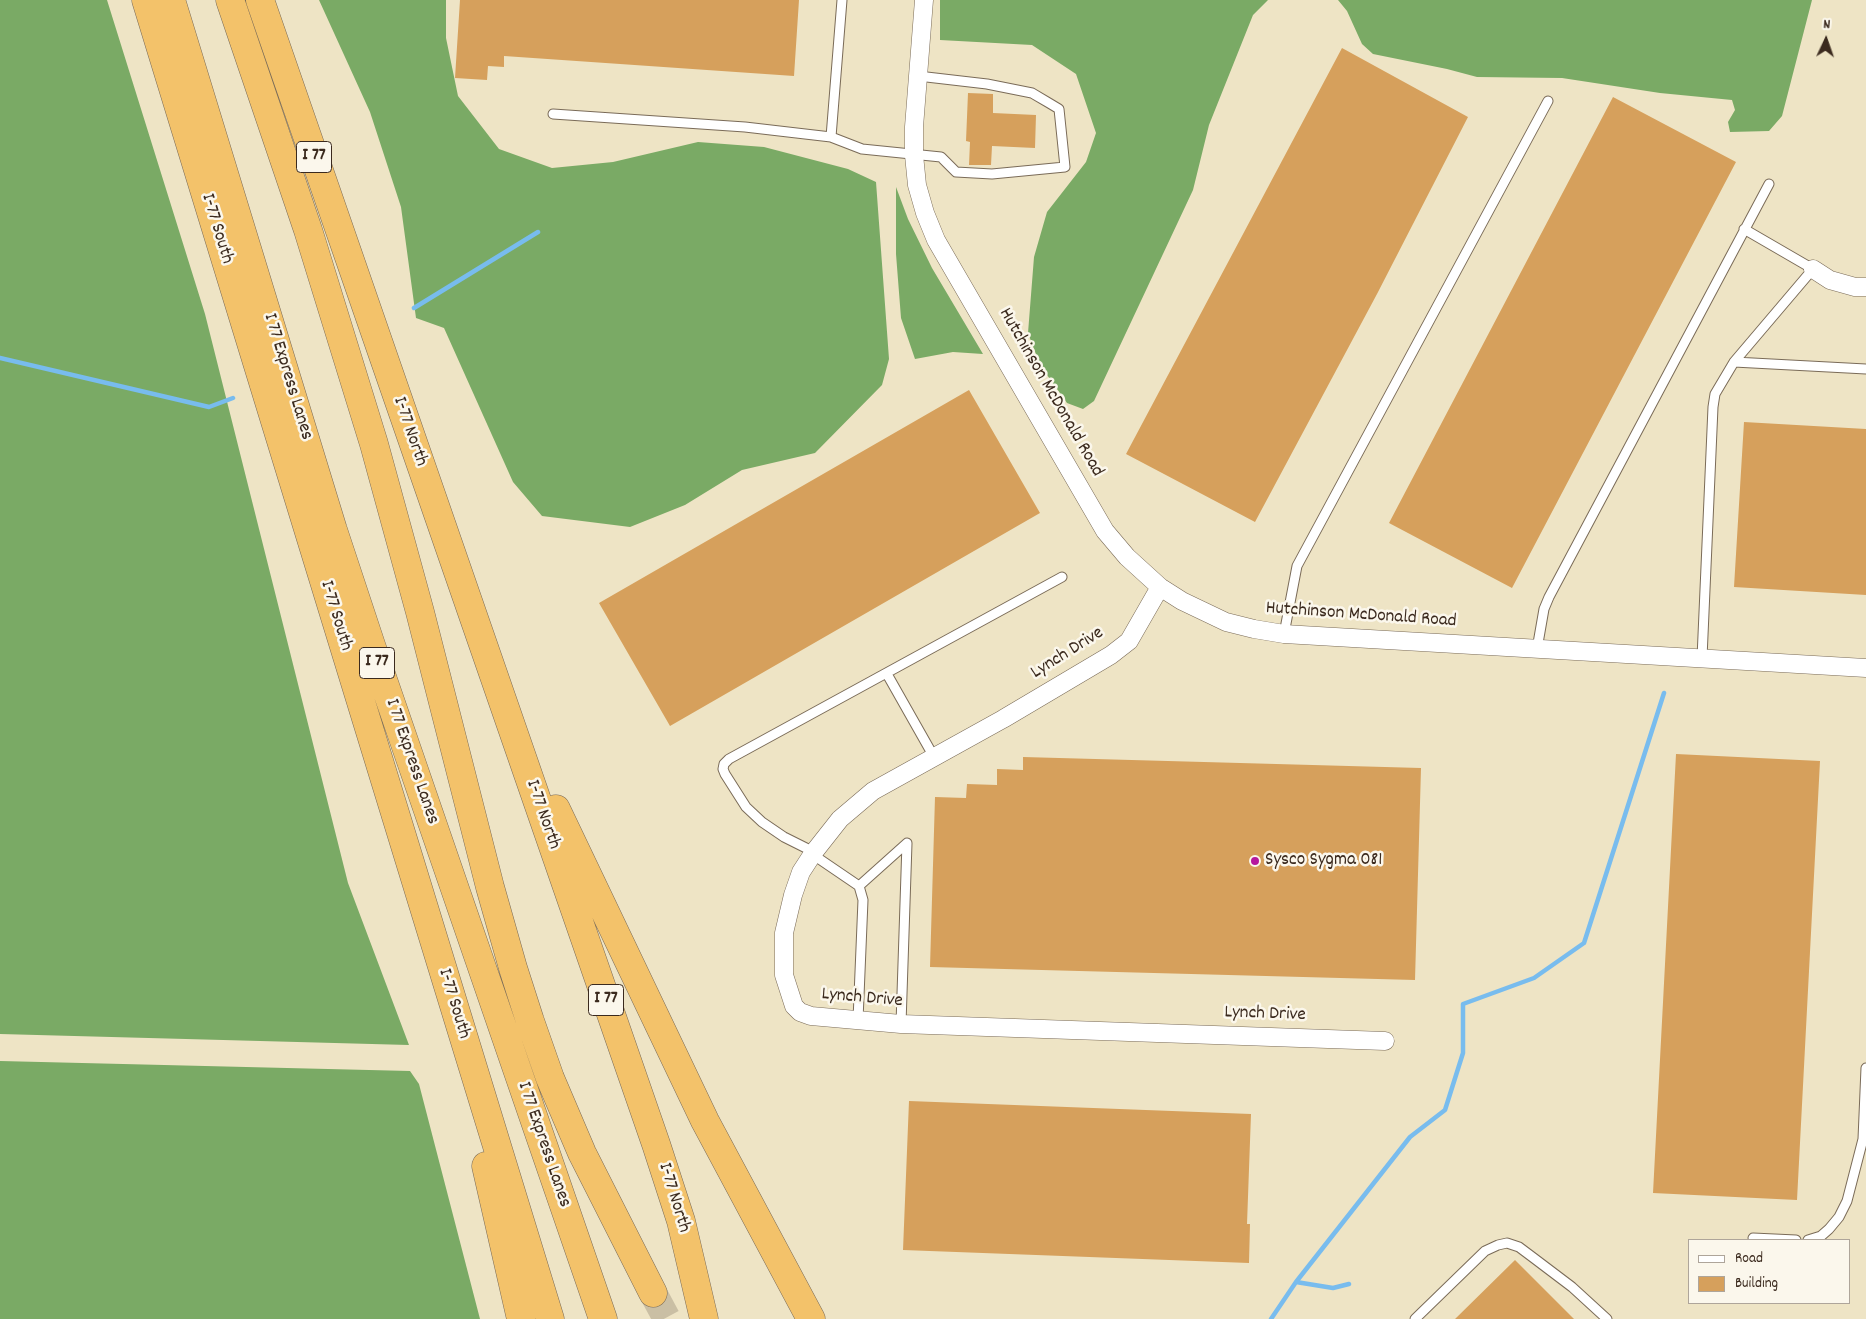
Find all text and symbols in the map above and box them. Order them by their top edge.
north arrow [1801,15,1851,65]
text: N [1823,15,1831,35]
road number: I 77 [296,142,332,172]
street label: I-77 South [195,191,237,267]
street label: Hutchinson McDonald Road [992,305,1108,481]
street label: I 77 Express Lanes [257,311,317,443]
street label: I-77 North [387,394,431,470]
street label: I-77 South [314,578,356,654]
street label: Hutchinson McDonald Road [1265,598,1457,634]
street label: Lynch Drive [1027,623,1109,685]
road number: I 77 [360,648,394,678]
street label: I 77 Express Lanes [379,696,443,828]
street label: I-77 North [520,777,564,853]
place label: Sysco Sygma 081 [1265,850,1382,872]
marker: Sysco Sygma 081 [1249,855,1261,867]
street label: I-77 South [432,966,474,1042]
road number: I 77 [588,984,624,1016]
street label: Lynch Drive [820,984,904,1014]
street label: Lynch Drive [1224,1002,1306,1028]
street label: I 77 Express Lanes [511,1079,575,1211]
street label: I-77 North [652,1160,694,1236]
legend [1688,1239,1851,1304]
text: Road [1735,1248,1763,1270]
text: Building [1735,1273,1778,1295]

